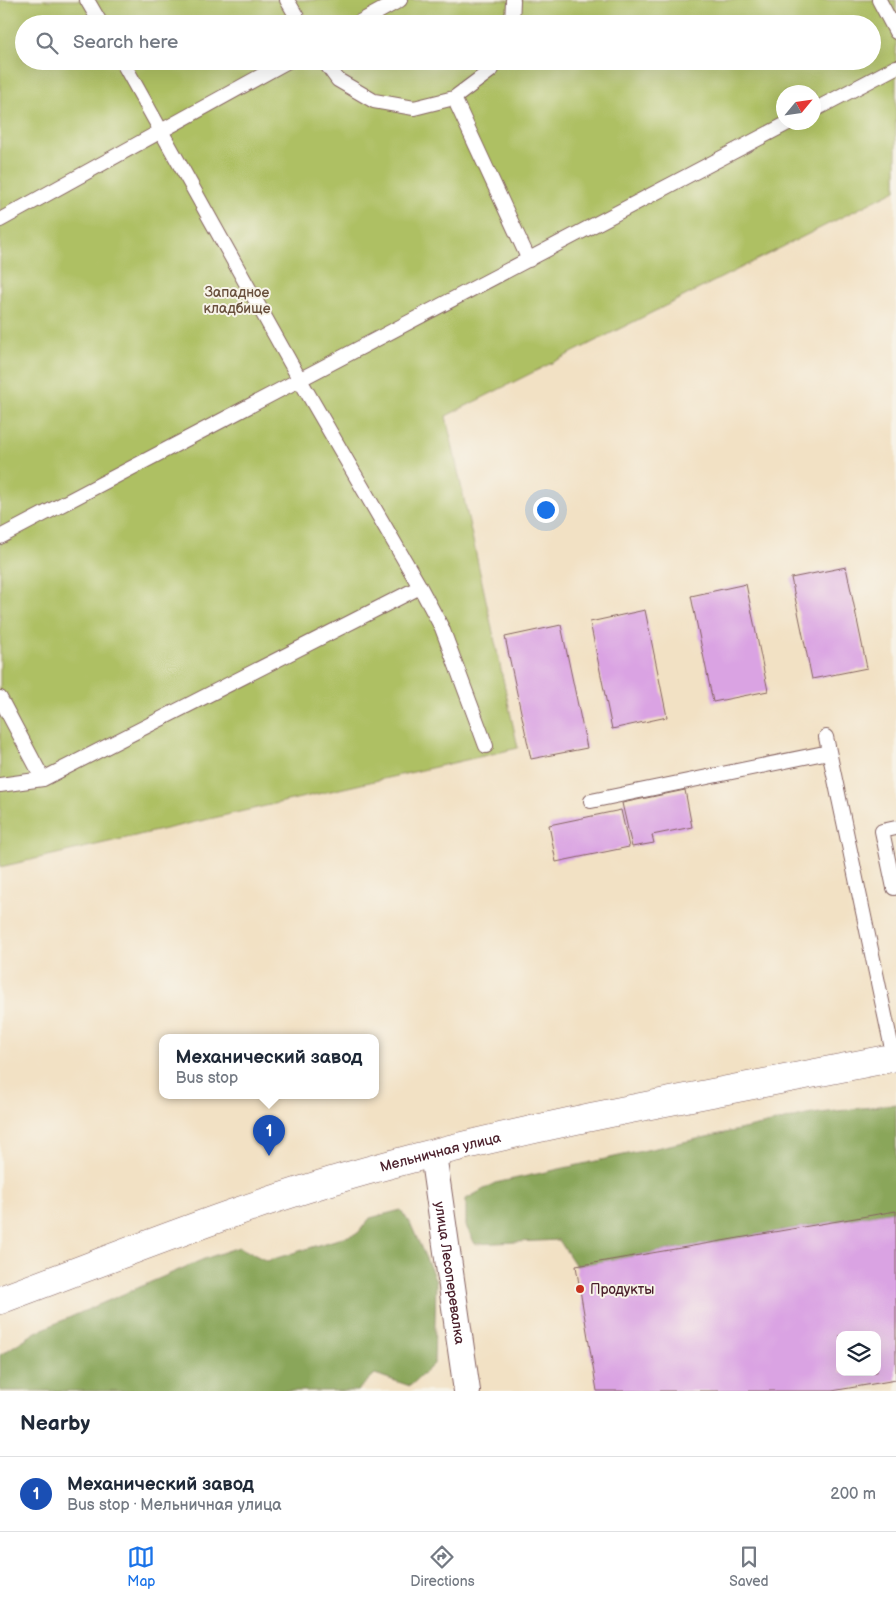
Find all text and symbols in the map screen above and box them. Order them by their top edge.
search box [15,15,881,70]
icon: search [33,29,61,57]
text: Search here [73,31,178,54]
north arrow [776,85,821,130]
park label: Западное кладбище [204,284,271,317]
your location [533,497,559,523]
popup [159,1034,379,1099]
text: Механический завод [176,1046,362,1069]
text: Bus stop [176,1069,238,1088]
pin: 1 [253,1115,285,1156]
street label: Мельничная улица [378,1129,503,1176]
street label: улица Лесоперевалка [431,1200,468,1346]
place label: Продукты [590,1281,654,1298]
marker: Продукты [574,1283,586,1295]
map controls [836,1331,881,1376]
button: layers [836,1331,881,1376]
text: Nearby [20,1411,90,1436]
text: Механический завод [67,1473,254,1496]
text: 1 [33,1485,39,1504]
text: 200 m [830,1485,876,1504]
text: Bus stop · Мельничная улица [67,1496,282,1515]
tab: Map [127,1543,156,1590]
tab: Directions [410,1543,475,1590]
tab: Saved [729,1543,769,1590]

